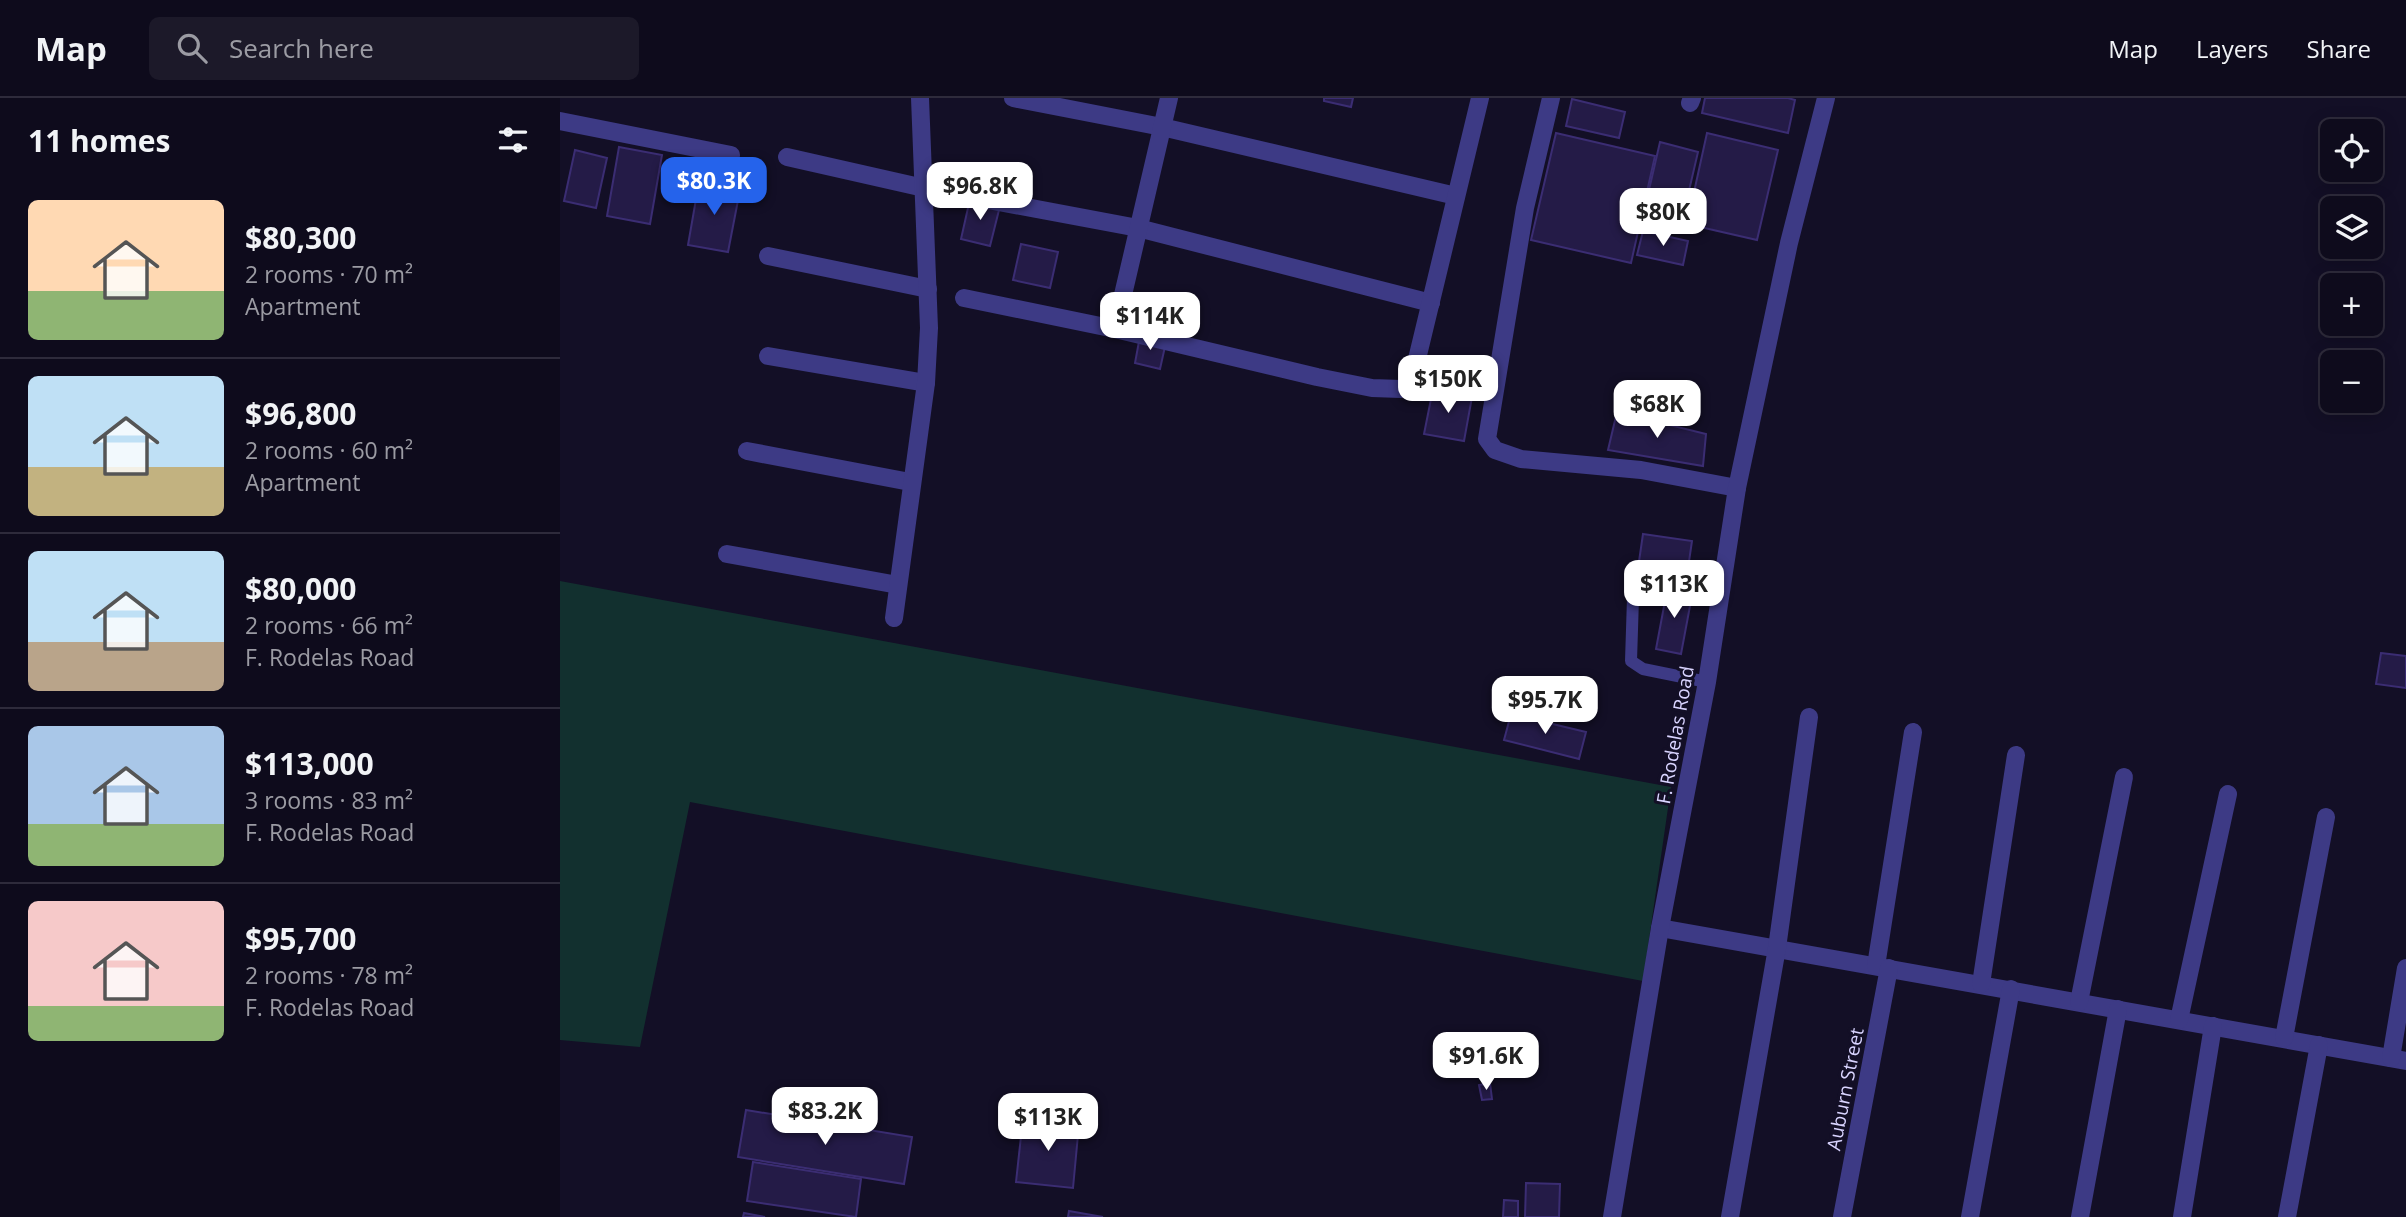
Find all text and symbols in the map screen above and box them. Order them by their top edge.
search box [149,17,639,80]
text: Map [35,26,107,71]
icon: search [173,29,211,67]
text: Search here [229,30,374,66]
text: Map [2108,32,2158,65]
text: Layers [2196,32,2269,65]
text: Share [2307,32,2371,65]
map controls [2320,119,2383,413]
button: locate [2320,119,2383,182]
text: 11 homes [28,120,171,161]
icon: filters [494,121,532,159]
pin: $80.3K [657,158,771,217]
pin: $96.8K [923,162,1037,222]
text: $80.3K [677,164,751,196]
text: $96.8K [943,169,1017,201]
pin: $80K [1622,188,1704,248]
text: $80K [1636,195,1690,227]
button: layers [2320,196,2383,259]
text: $80,300 [245,217,356,258]
icon: home [84,228,168,312]
text: 2 rooms · 70 m² [245,258,413,290]
button: + [2320,273,2383,336]
text: Apartment [245,290,361,322]
pin: $114K [1101,292,1199,352]
text: $114K [1116,299,1184,331]
button: − [2320,350,2383,413]
pin: $150K [1399,356,1497,415]
text: $150K [1414,362,1482,394]
pin: $68K [1616,380,1698,440]
text: $68K [1630,387,1684,419]
text: $96,800 [245,393,356,434]
icon: home [84,404,168,488]
text: 2 rooms · 60 m² [245,434,413,466]
text: Apartment [245,466,361,498]
pin: $113K [1625,560,1723,620]
text: $113K [1640,567,1708,599]
text: $80,000 [245,568,356,609]
icon: home [84,579,168,663]
text: 2 rooms · 66 m² [245,609,413,641]
text: F. Rodelas Road [245,641,414,673]
street label: F. Rodelas Road [1650,664,1700,806]
pin: $95.7K [1488,676,1602,736]
text: $95.7K [1508,683,1582,715]
text: $113,000 [245,743,374,784]
icon: home [84,754,168,838]
text: 3 rooms · 83 m² [245,784,413,816]
text: F. Rodelas Road [245,816,414,848]
text: $95,700 [245,918,356,959]
icon: home [84,929,168,1013]
text: 2 rooms · 78 m² [245,959,413,991]
text: F. Rodelas Road [245,991,414,1023]
street label: Auburn Street [1820,1025,1870,1153]
pin: $91.6K [1429,1032,1543,1092]
text: $91.6K [1449,1039,1523,1071]
pin: $83.2K [768,1088,882,1147]
text: $83.2K [788,1094,862,1126]
pin: $113K [999,1094,1097,1153]
text: $113K [1014,1100,1082,1132]

